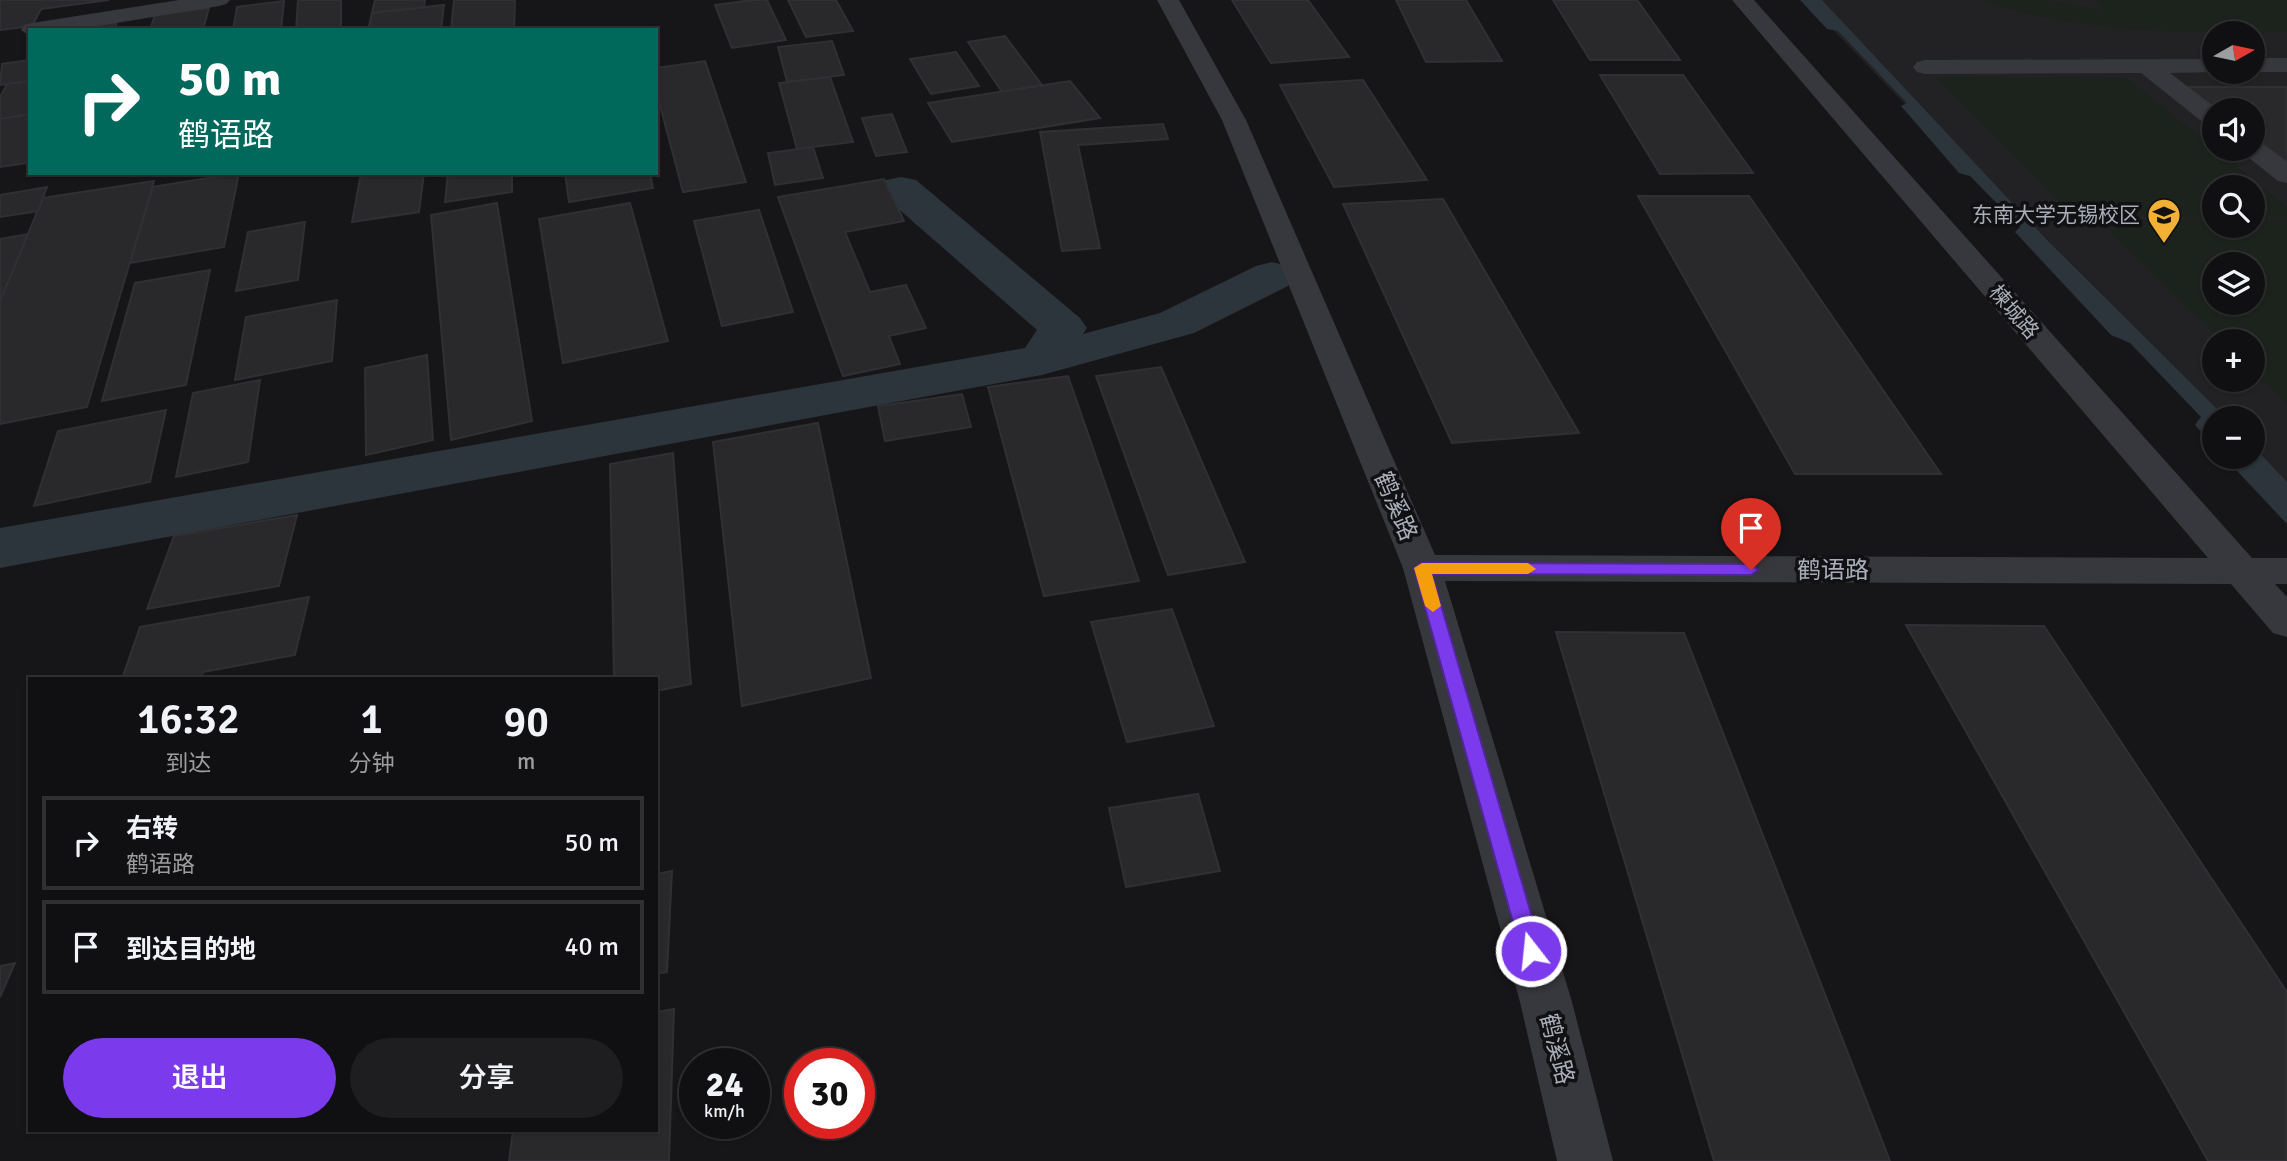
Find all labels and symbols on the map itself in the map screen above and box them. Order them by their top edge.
north arrow [2202,21,2264,84]
school or university icon: 东南大学无锡校区 [2145,196,2183,245]
place label: 东南大学无锡校区 [1972,202,2140,228]
street label: 楝城路 [1984,280,2044,344]
street label: 鹤溪路 [1368,467,1424,545]
pin [1721,498,1781,570]
street label: 鹤语路 [1797,555,1869,585]
position arrow [1494,914,1568,988]
street label: 鹤溪路 [1534,1010,1580,1088]
speed limit sign: 30 [784,1048,875,1139]

